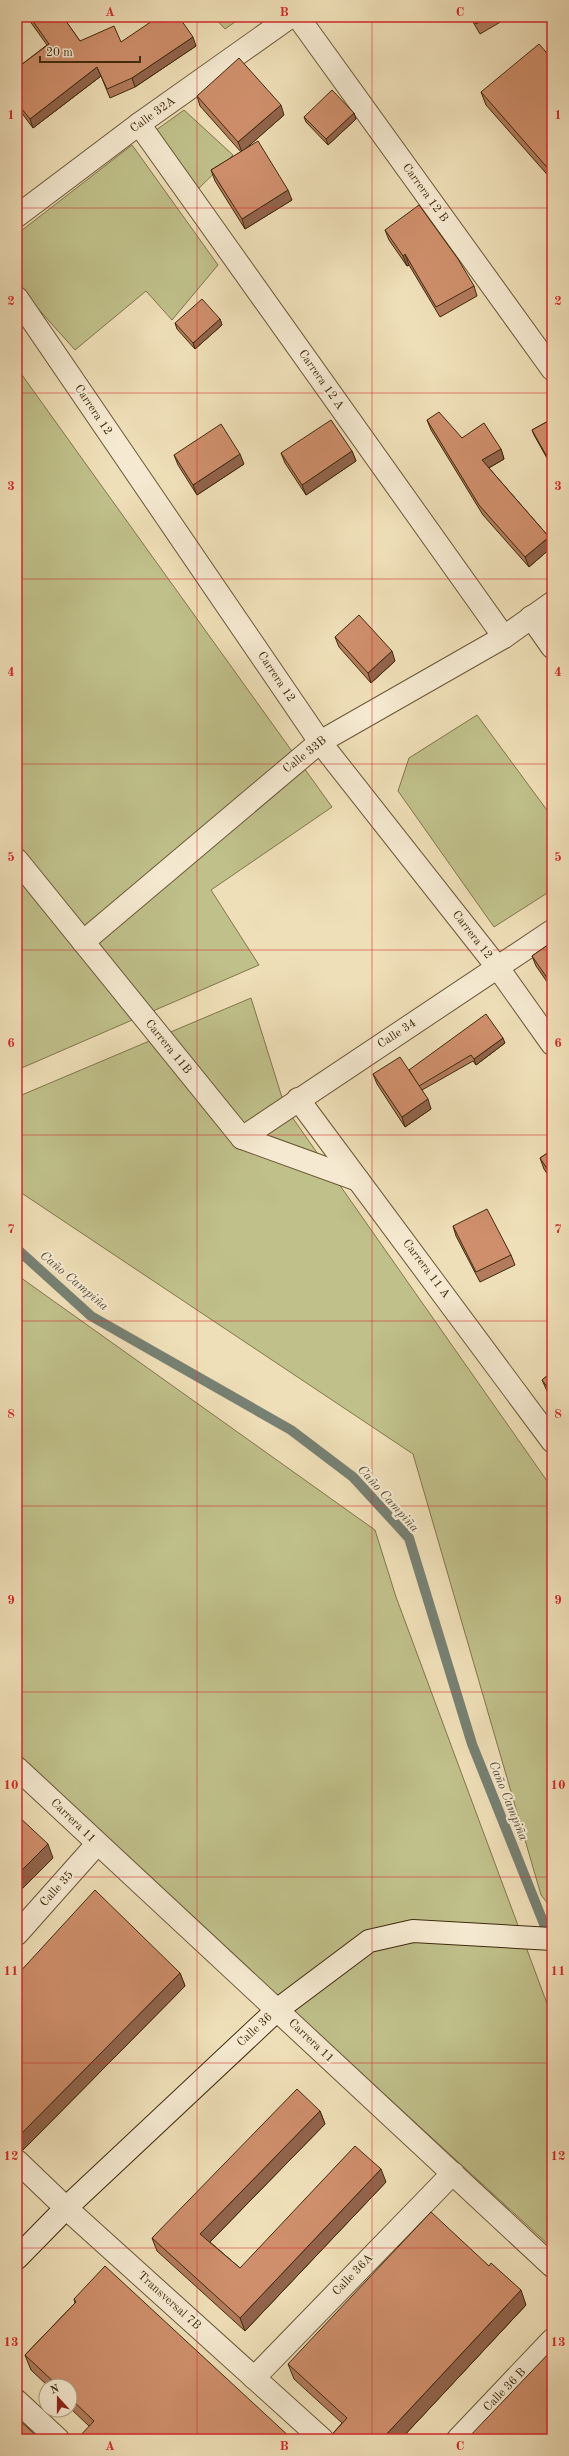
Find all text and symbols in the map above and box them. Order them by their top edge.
text: A [105,6,115,19]
text: B [279,6,289,19]
text: C [456,6,464,19]
scale bar [40,38,140,64]
text: 20 m [46,47,73,59]
street label: Calle 32A [128,95,178,135]
text: 1 [7,109,15,122]
text: 1 [554,109,562,122]
street label: Carrera 12 B [400,162,450,224]
text: 2 [7,295,15,308]
text: 2 [554,295,562,308]
street label: Carrera 12 A [296,348,346,412]
street label: Carrera 12 [72,383,114,437]
text: 3 [7,480,15,493]
text: 3 [554,480,562,493]
street label: Carrera 12 [255,650,297,704]
text: 4 [7,666,15,679]
text: 4 [554,666,562,679]
street label: Calle 33B [281,734,329,776]
text: 5 [7,851,15,864]
text: 5 [554,851,562,864]
street label: Carrera 12 [450,909,494,961]
street label: Calle 34 [376,1017,418,1051]
street label: Carrera 11B [143,1018,193,1076]
text: 6 [7,1037,15,1050]
text: 6 [554,1037,562,1050]
text: 7 [7,1223,15,1236]
text: 7 [554,1223,562,1236]
street label: Carrera 11 A [400,1237,452,1301]
water label: Caño Campiña [37,1249,111,1313]
text: 8 [7,1408,15,1421]
text: 8 [554,1408,562,1421]
water label: Caño Campiña [355,1463,421,1535]
text: 9 [7,1594,15,1607]
text: 9 [554,1594,562,1607]
water label: Caño Campiña [486,1759,530,1843]
text: 10 [3,1779,19,1792]
text: 10 [550,1779,566,1792]
street label: Carrera 11 [48,1797,98,1845]
street label: Calle 35 [37,1868,76,1909]
text: 11 [3,1965,19,1978]
text: 11 [550,1965,566,1978]
street label: Calle 36 [235,2011,275,2049]
street label: Carrera 11 [286,2017,336,2065]
text: 12 [3,2150,19,2163]
text: 12 [550,2150,566,2163]
street label: Calle 36A [330,2252,376,2298]
street label: Transversal 7B [135,2270,203,2332]
text: 13 [3,2336,19,2349]
text: 13 [550,2336,566,2349]
street label: Calle 36 B [482,2366,528,2414]
north arrow [38,2378,78,2418]
text: N [49,2383,61,2397]
text: A [105,2440,115,2453]
text: B [279,2440,289,2453]
text: C [456,2440,464,2453]

